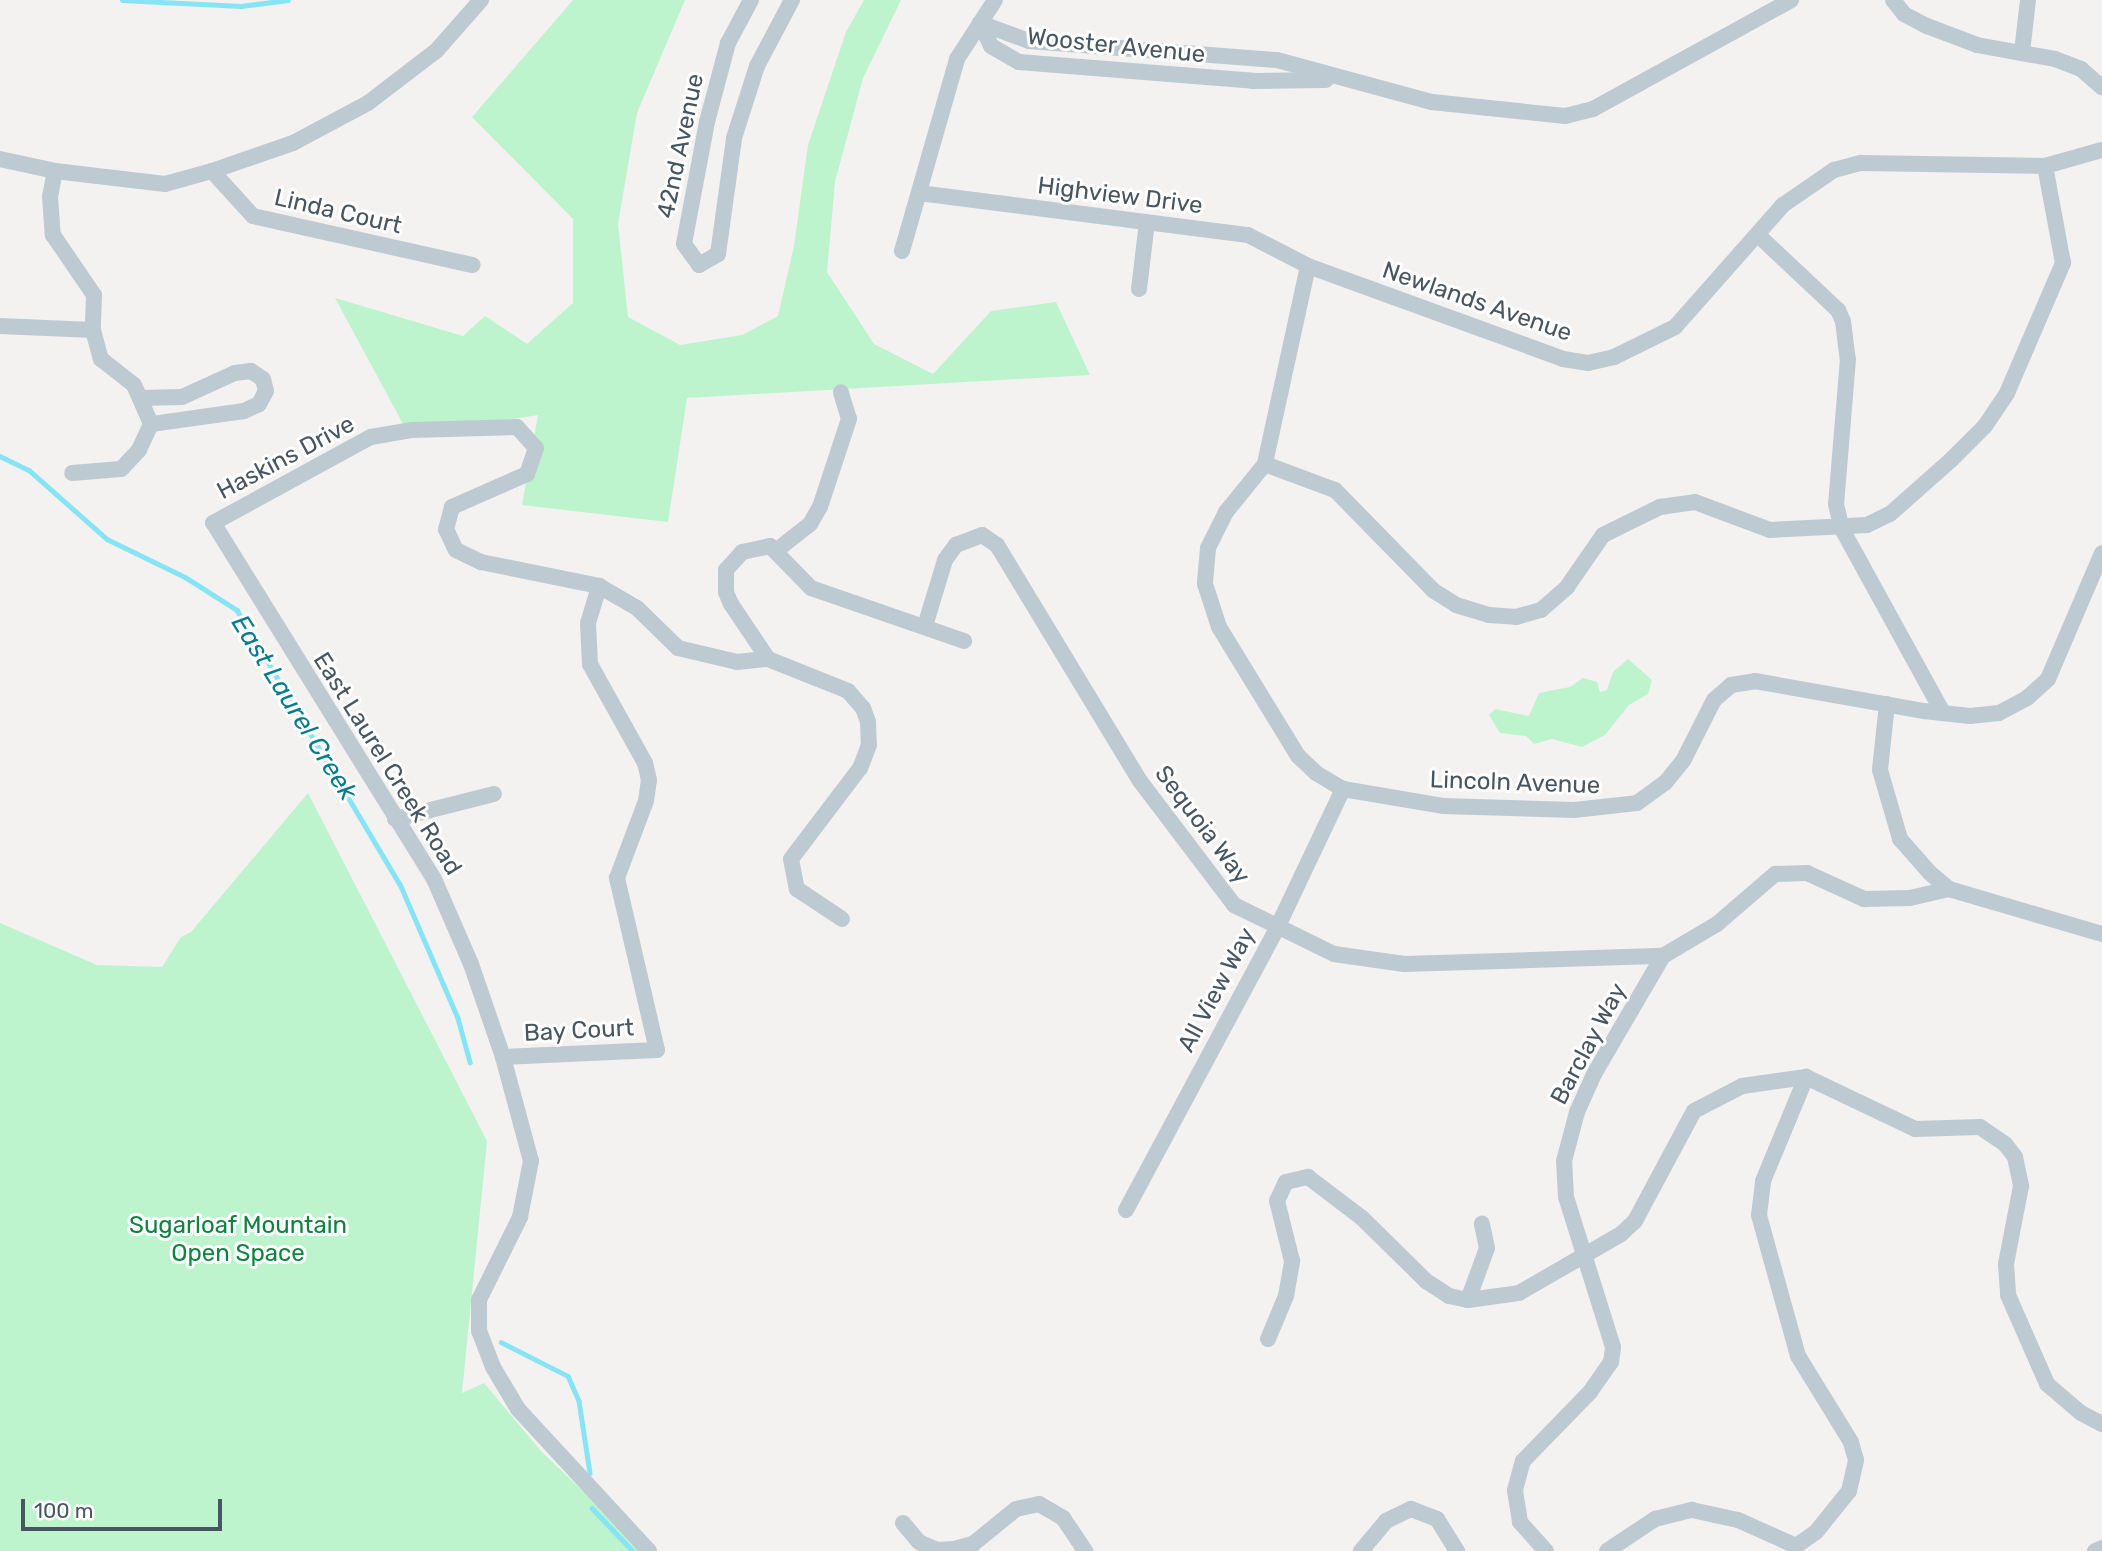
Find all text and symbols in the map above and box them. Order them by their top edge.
street label: Wooster Avenue [1025,22,1207,70]
street label: 42nd Avenue [652,71,710,221]
street label: Highview Drive [1036,172,1204,220]
street label: Linda Court [271,183,405,241]
street label: Newlands Avenue [1378,256,1576,348]
street label: Haskins Drive [212,410,360,506]
water label: East Laurel Creek [224,610,364,806]
street label: East Laurel Creek Road [307,647,467,881]
street label: Sequoia Way [1148,760,1256,890]
street label: Lincoln Avenue [1429,766,1601,800]
street label: All View Way [1172,922,1262,1058]
street label: Barclay Way [1545,978,1633,1110]
street label: Bay Court [523,1014,635,1048]
park label: Sugarloaf Mountain Open Space [129,1212,347,1268]
scale bar [24,1484,226,1528]
text: 100 m [34,1498,93,1523]

